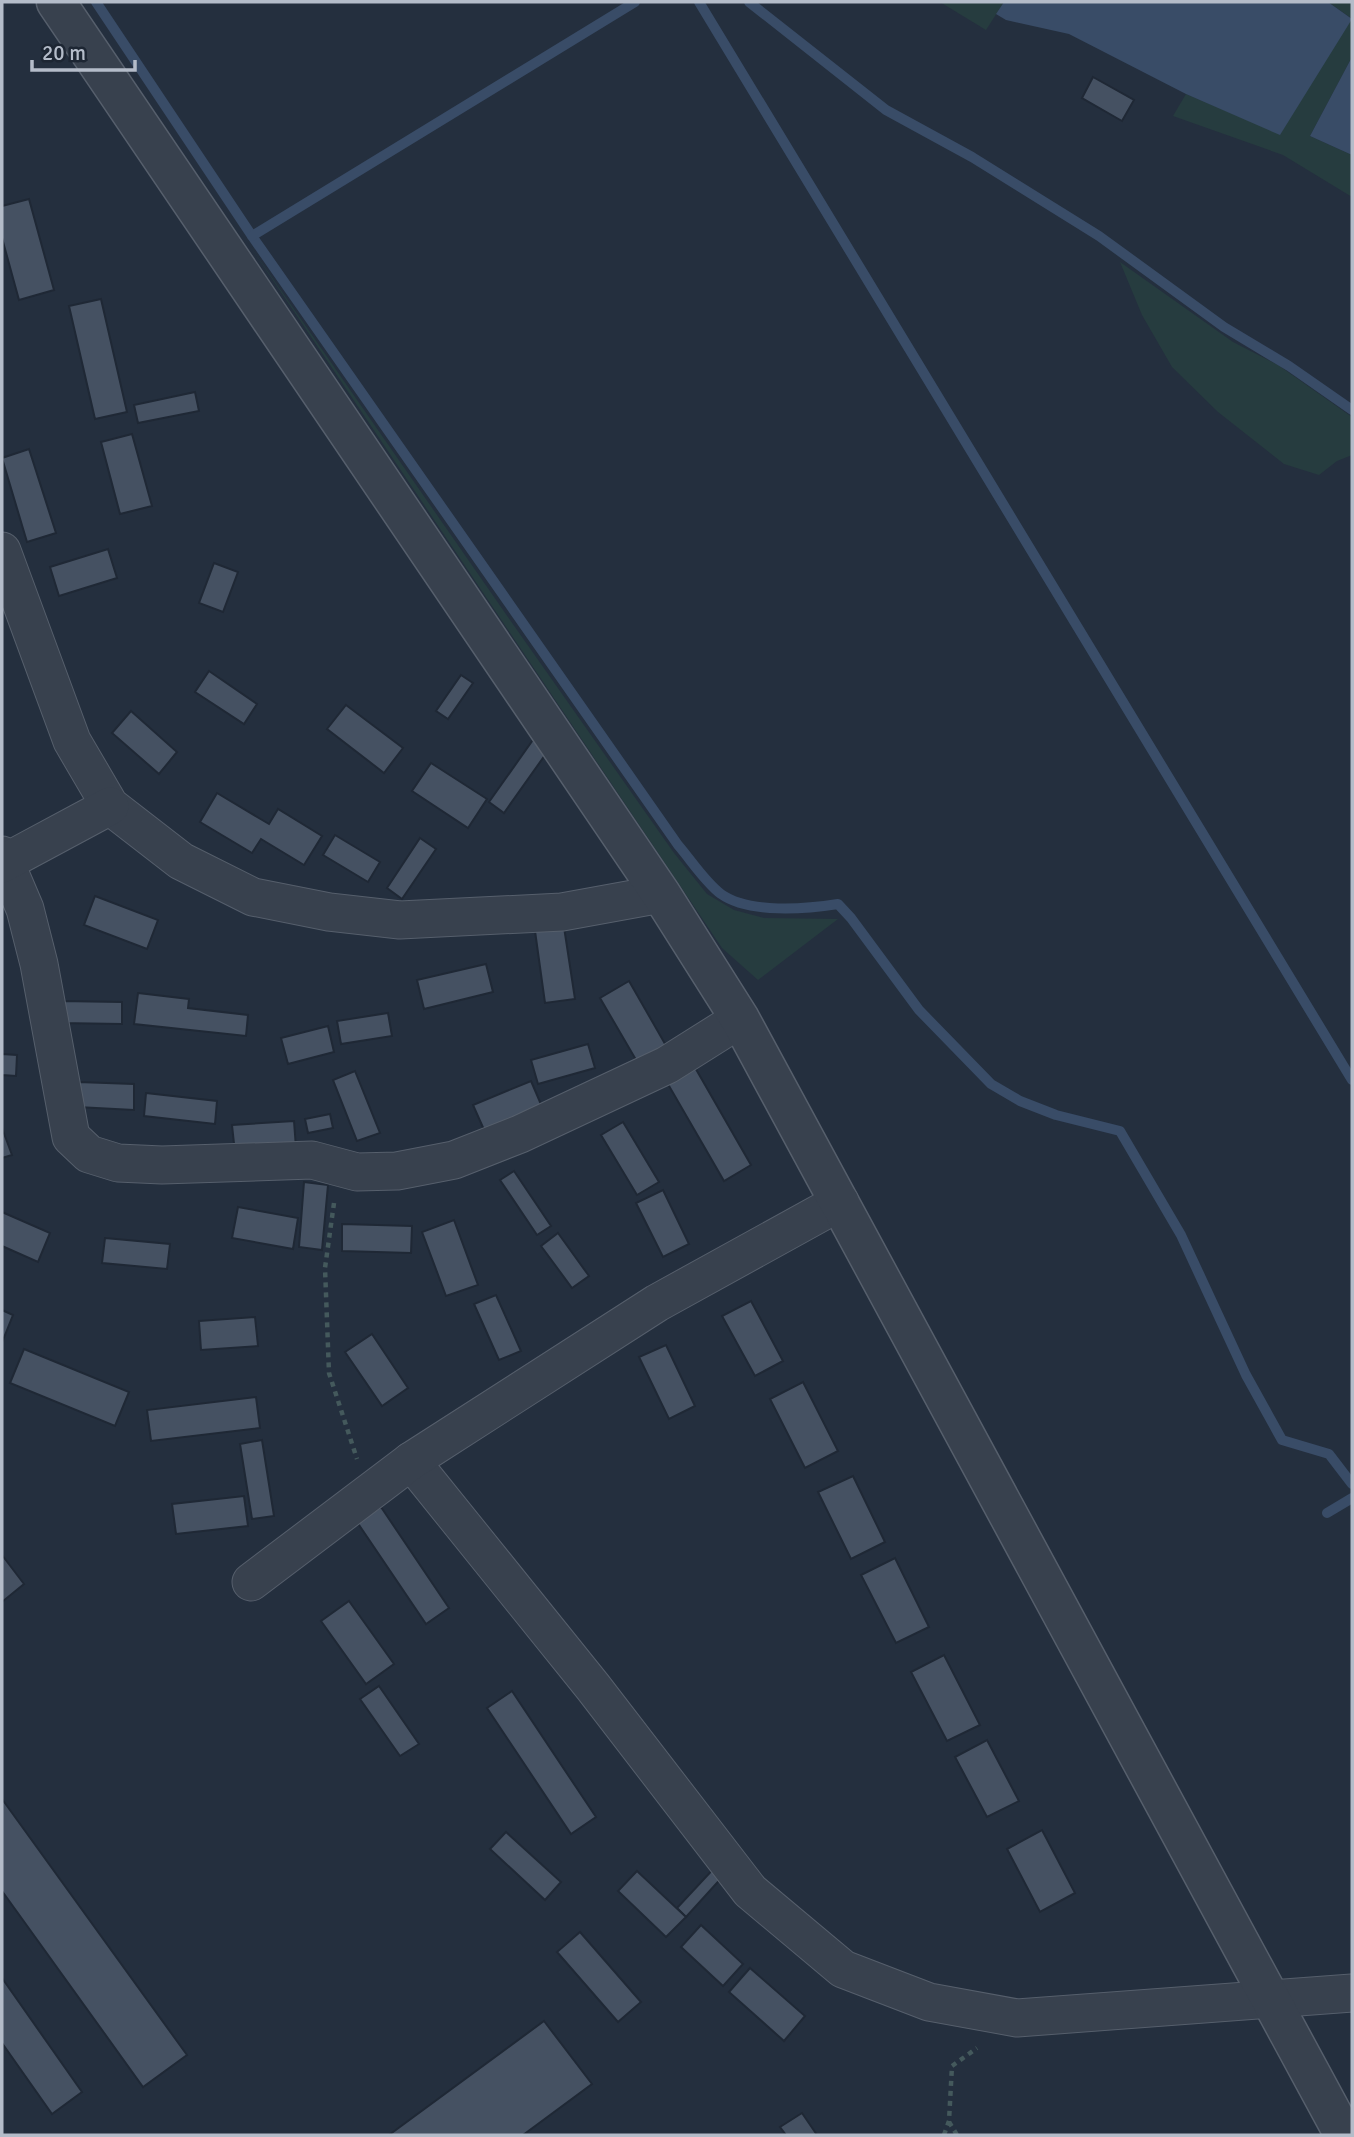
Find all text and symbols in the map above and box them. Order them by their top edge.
scale bar [32,28,135,72]
text: 20 m [42,40,86,66]

